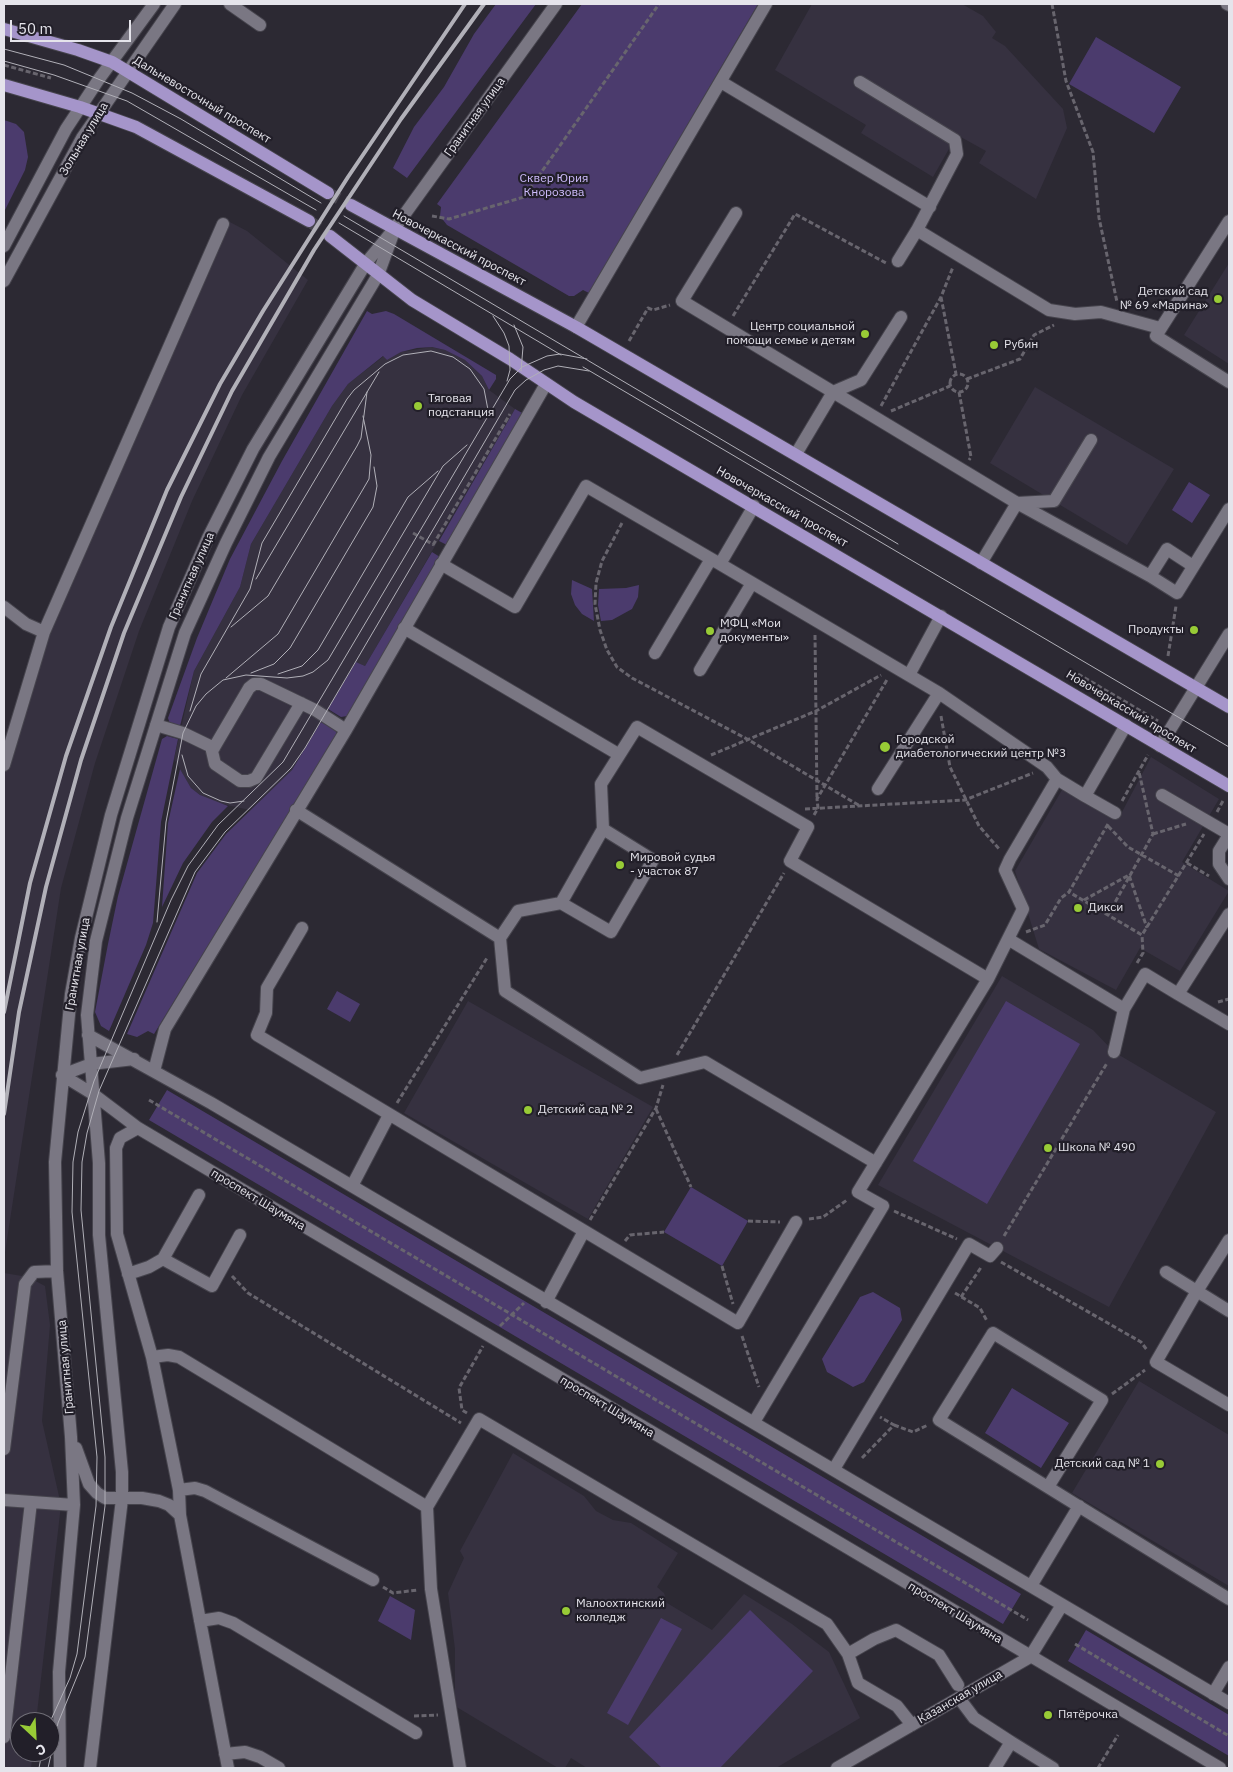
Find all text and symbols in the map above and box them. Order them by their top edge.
scale bar [12,10,134,42]
text: 50 m [18,19,53,38]
street label: Дальневосточный проспект [131,53,273,147]
street label: Гранитная улица [441,75,509,159]
street label: Зольная улица [57,100,111,178]
park label: Сквер Юрия Кнорозова [519,172,589,200]
street label: Новочеркасский проспект [390,207,528,289]
place label: Детский сад № 69 «Марина» [1120,285,1208,313]
marker: Детский сад № 69 «Марина» [1212,293,1224,305]
place label: Центр социальной помощи семье и детям [726,320,855,348]
marker: Центр социальной помощи семье и детям [859,328,871,340]
place label: Рубин [1004,338,1038,352]
marker: Рубин [988,339,1000,351]
place label: Тяговая подстанция [428,392,494,420]
marker: Тяговая подстанция [412,400,424,412]
street label: Новочеркасский проспект [714,463,850,551]
street label: Гранитная улица [166,530,218,622]
place label: МФЦ «Мои документы» [720,617,789,645]
place label: Продукты [1128,623,1184,637]
marker: Продукты [1188,624,1200,636]
marker: МФЦ «Мои документы» [704,625,716,637]
street label: Новочеркасский проспект [1063,667,1199,757]
place label: Городской диабетологический центр №3 [896,733,1066,761]
marker: Городской диабетологический центр №3 [878,740,892,754]
place label: Мировой судья - участок 87 [630,851,715,879]
marker: Мировой судья - участок 87 [614,859,626,871]
place label: Дикси [1088,901,1123,915]
marker: Дикси [1072,902,1084,914]
street label: Гранитная улица [63,916,93,1012]
place label: Детский сад № 2 [538,1103,633,1117]
marker: Детский сад № 2 [522,1104,534,1116]
place label: Школа № 490 [1058,1141,1135,1155]
marker: Школа № 490 [1042,1142,1054,1154]
street label: проспект Шаумяна [208,1166,308,1234]
street label: Гранитная улица [55,1319,77,1415]
street label: проспект Шаумяна [557,1373,657,1441]
place label: Детский сад № 1 [1055,1457,1150,1471]
marker: Детский сад № 1 [1154,1458,1166,1470]
street label: проспект Шаумяна [905,1579,1005,1647]
place label: Малоохтинский колледж [576,1597,665,1625]
marker: Малоохтинский колледж [560,1605,572,1617]
street label: Казанская улица [915,1667,1005,1727]
place label: Пятёрочка [1058,1708,1118,1722]
marker: Пятёрочка [1042,1709,1054,1721]
north arrow [10,1712,60,1762]
text: С [33,1740,49,1760]

